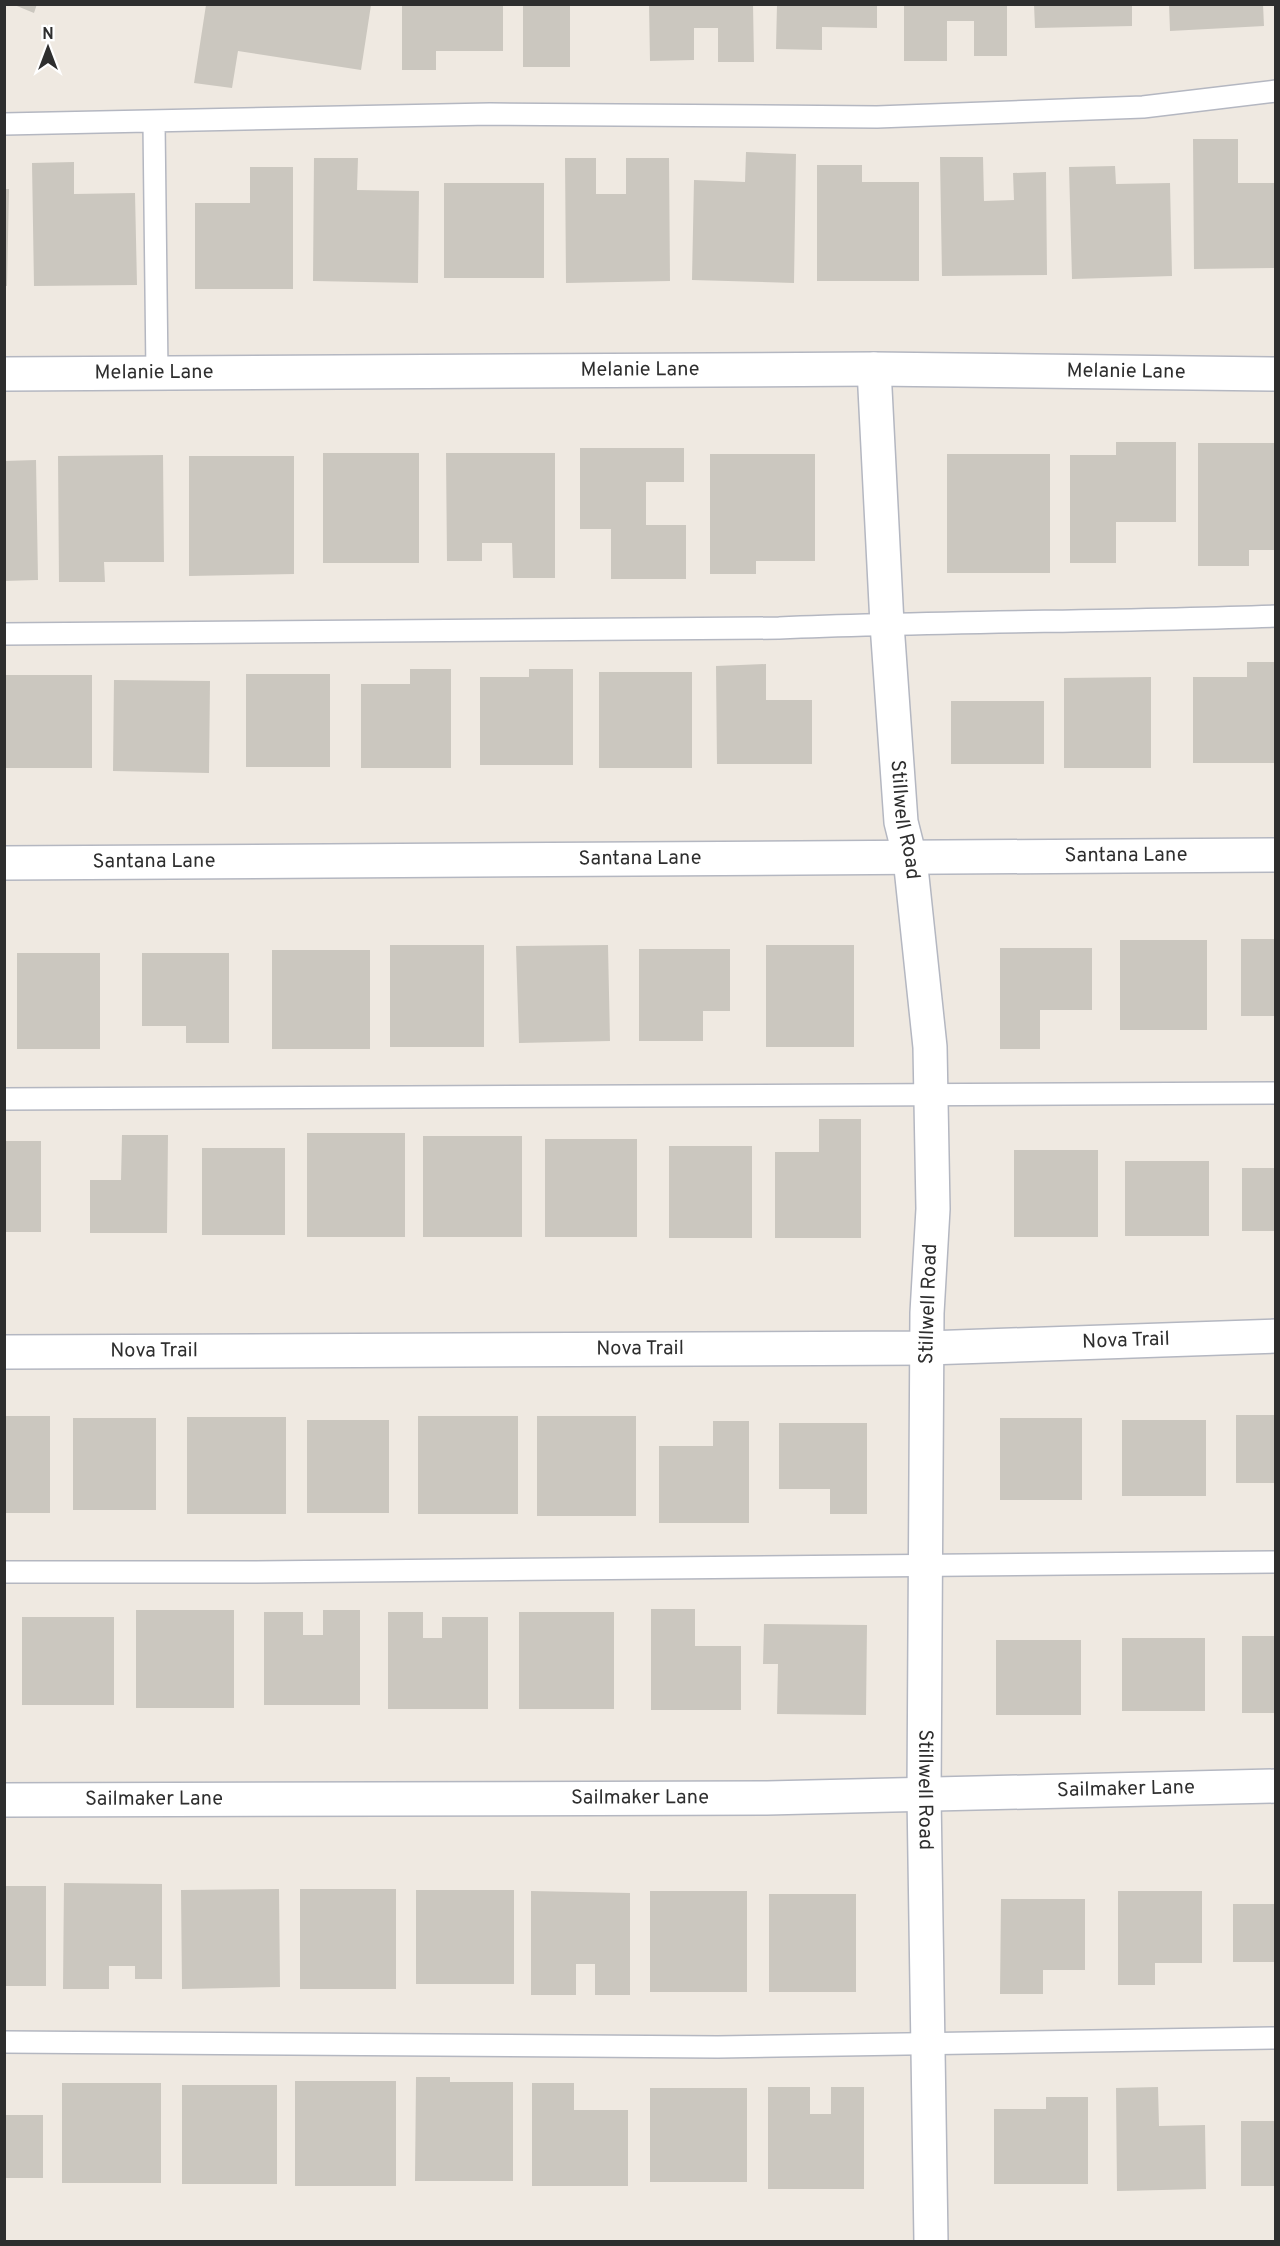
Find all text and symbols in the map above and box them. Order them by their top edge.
north arrow [18,18,78,78]
text: N [42,25,54,45]
street label: Melanie Lane [580,357,700,384]
street label: Melanie Lane [1066,358,1186,386]
street label: Melanie Lane [94,360,214,386]
street label: Stillwell Road [884,759,925,881]
street label: Santana Lane [1064,843,1187,869]
street label: Santana Lane [579,846,701,872]
street label: Santana Lane [93,849,215,875]
street label: Stillwell Road [914,1243,944,1365]
street label: Nova Trail [1082,1327,1170,1356]
street label: Nova Trail [596,1336,684,1362]
street label: Nova Trail [110,1338,198,1365]
street label: Stillwell Road [911,1729,938,1850]
street label: Sailmaker Lane [1057,1775,1195,1804]
street label: Sailmaker Lane [571,1785,709,1812]
street label: Sailmaker Lane [85,1786,223,1813]

